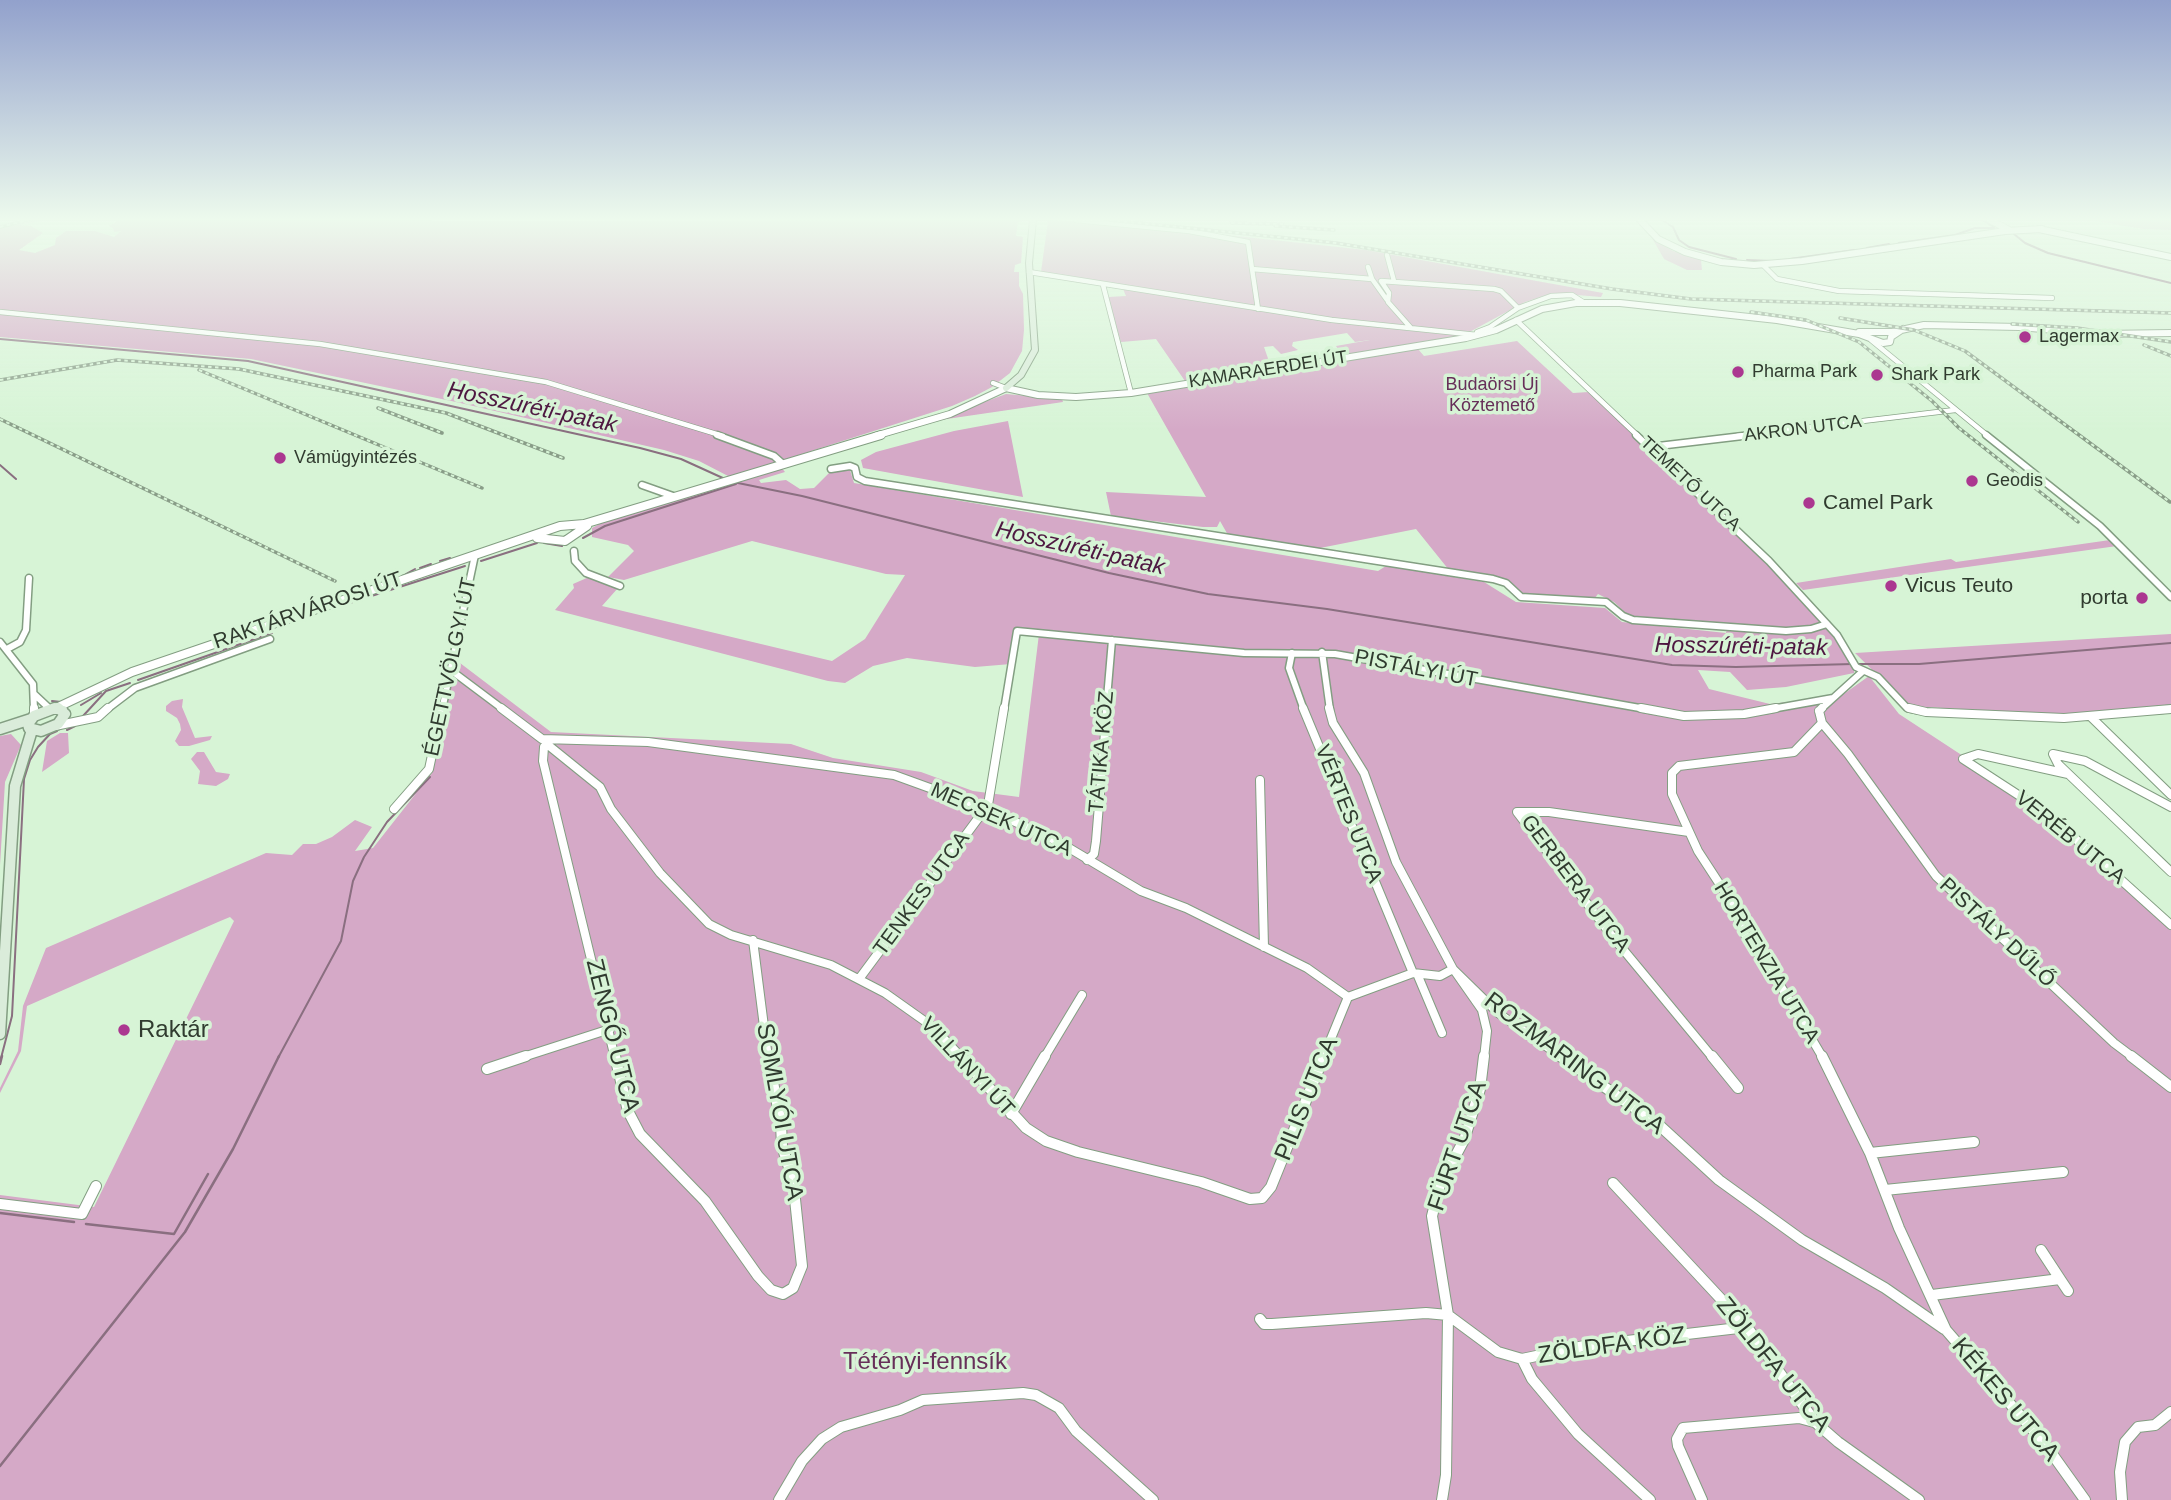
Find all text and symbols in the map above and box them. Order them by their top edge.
place label: Lagermax [2039,326,2119,348]
marker: Lagermax [2017,329,2033,345]
street label: KAMARAERDEI ÚT [1187,347,1349,393]
place label: Pharma Park [1752,361,1857,383]
marker: Pharma Park [1730,364,1746,380]
place label: Shark Park [1891,364,1980,386]
marker: Shark Park [1869,367,1885,383]
park label: Budaörsi Új Köztemető [1445,374,1539,416]
water label: Hosszúréti-patak [445,377,619,439]
street label: AKRON UTCA [1743,411,1863,447]
street label: TEMETŐ UTCA [1635,432,1745,536]
place label: Vámügyintézés [294,447,417,469]
marker: Vámügyintézés [272,450,288,466]
place label: Geodis [1986,470,2043,492]
marker: Geodis [1964,473,1980,489]
place label: Camel Park [1823,490,1933,516]
marker: Camel Park [1801,495,1817,511]
water label: Hosszúréti-patak [993,516,1167,582]
street label: RAKTÁRVÁROSI ÚT [210,567,406,655]
place label: Vicus Teuto [1905,573,2013,599]
street label: ÉGETTVÖLGYI ÚT [420,575,482,759]
marker: Vicus Teuto [1883,578,1899,594]
place label: porta [2080,585,2128,611]
marker: porta [2134,590,2150,606]
water label: Hosszúréti-patak [1654,632,1828,662]
street label: PISTÁLYI ÚT [1353,645,1479,693]
street label: TÁTIKA KÖZ [1084,690,1120,814]
street label: VÉRTES UTCA [1309,741,1387,887]
street label: MECSEK UTCA [927,778,1075,862]
street label: VERÉB UTCA [2010,786,2130,890]
street label: GERBERA UTCA [1515,810,1635,958]
street label: TENKES UTCA [869,827,975,961]
street label: PISTÁLY DŰLŐ [1934,873,2060,993]
street label: HORTENZIA UTCA [1708,878,1824,1048]
street label: ZENGŐ UTCA [579,956,645,1116]
street label: ROZMARING UTCA [1478,987,1670,1141]
street label: VILLÁNYI ÚT [915,1012,1019,1122]
place label: Raktár [138,1016,209,1044]
street label: SOMLYÓI UTCA [749,1021,809,1203]
marker: Raktár [116,1022,132,1038]
street label: PILIS UTCA [1269,1033,1345,1165]
street label: FÜRT UTCA [1422,1077,1494,1215]
street label: ZÖLDFA UTCA [1710,1292,1836,1438]
street label: ZÖLDFA KÖZ [1536,1321,1688,1371]
street label: KÉKES UTCA [1945,1333,2065,1467]
park label: Tétényi-fennsík [843,1348,1007,1376]

